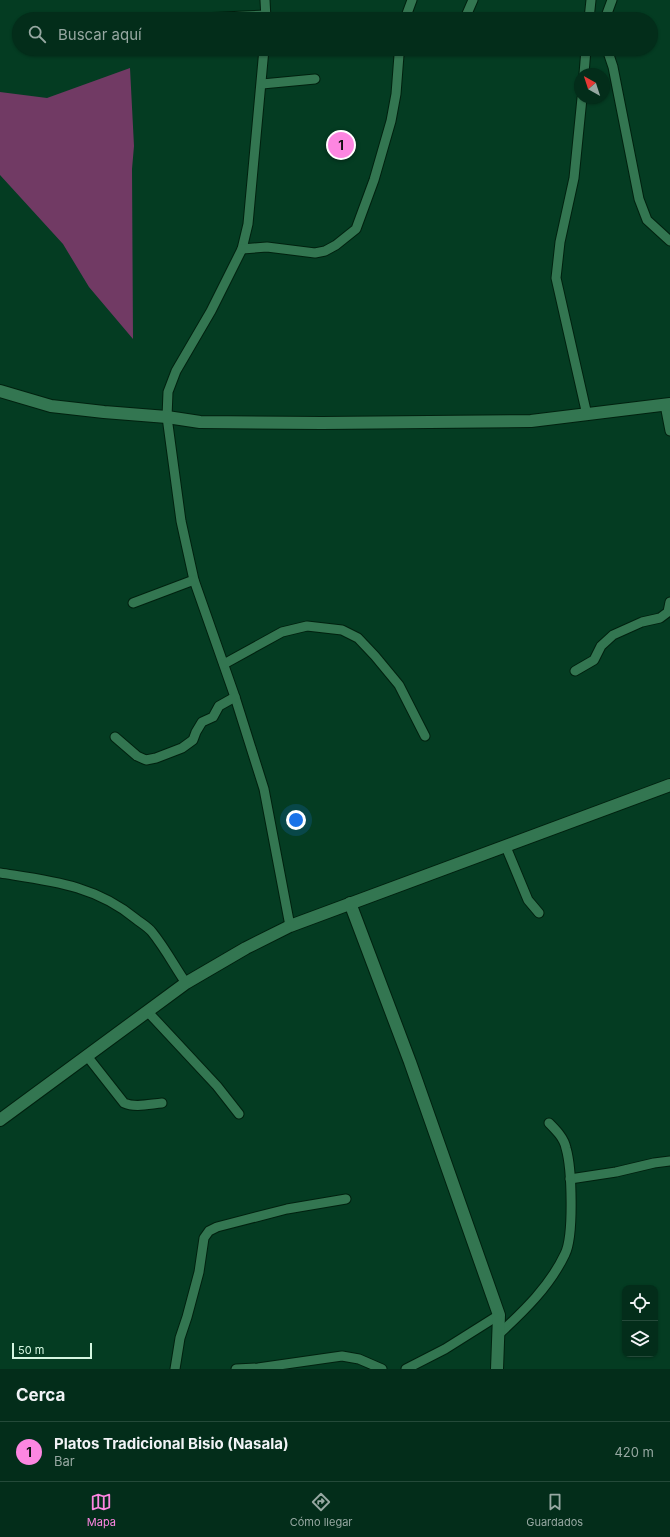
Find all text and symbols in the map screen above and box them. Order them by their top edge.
search box [12,12,658,56]
icon: search [26,23,48,45]
text: Buscar aquí [58,25,142,44]
north arrow [574,68,610,104]
pin: 1 [328,130,354,160]
your location [286,810,306,830]
map controls [622,1285,658,1357]
button: locate [622,1285,658,1321]
button: layers [622,1321,658,1357]
scale bar [12,1341,92,1360]
text: 50 m [18,1343,44,1357]
text: Cerca [16,1385,65,1405]
text: Platos Tradicional Bisio (Nasala) [54,1434,289,1453]
text: 1 [26,1444,32,1460]
text: 420 m [614,1444,654,1460]
text: Bar [54,1453,75,1469]
tab: Mapa [87,1491,116,1529]
tab: Cómo llegar [290,1491,352,1529]
tab: Guardados [526,1491,583,1529]

